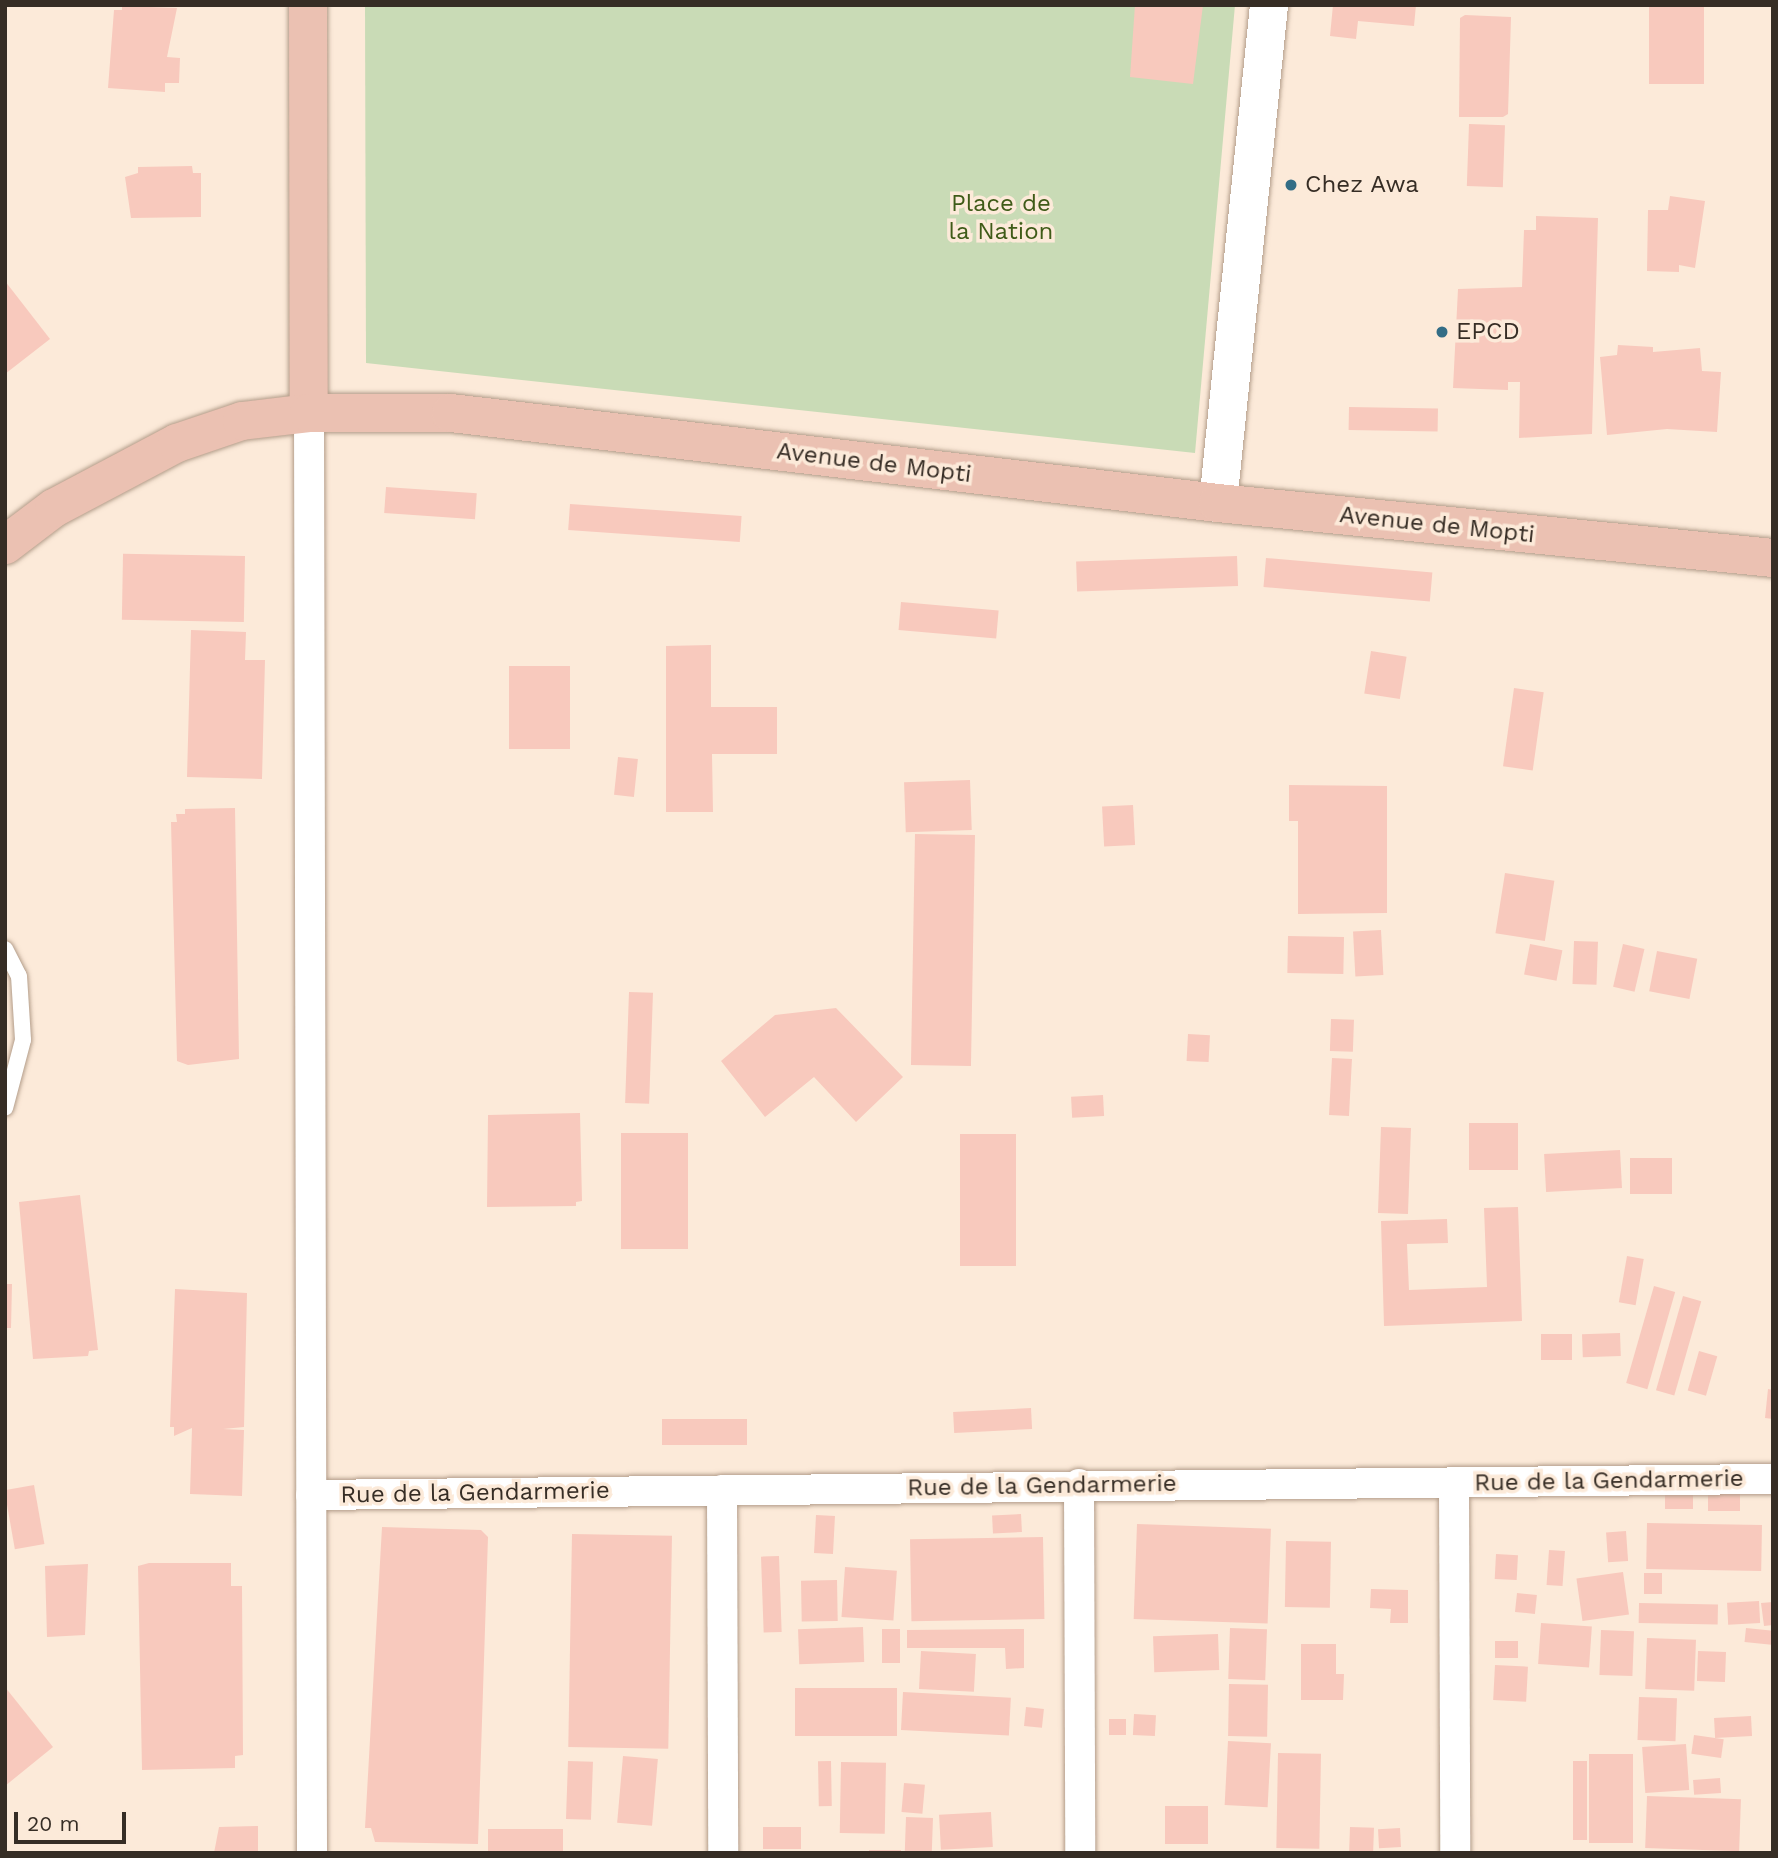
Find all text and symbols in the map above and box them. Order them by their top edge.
place label: Chez Awa [1305,171,1420,199]
marker: Chez Awa [1283,177,1299,193]
park label: Place de la Nation [948,190,1054,246]
place label: EPCD [1456,318,1520,346]
marker: EPCD [1434,324,1450,340]
street label: Avenue de Mopti [775,437,973,489]
street label: Avenue de Mopti [1338,500,1536,550]
street label: Rue de la Gendarmerie [1474,1464,1744,1498]
street label: Rue de la Gendarmerie [907,1469,1177,1503]
street label: Rue de la Gendarmerie [340,1476,610,1510]
scale bar [18,1798,130,1842]
text: 20 m [27,1811,79,1836]

